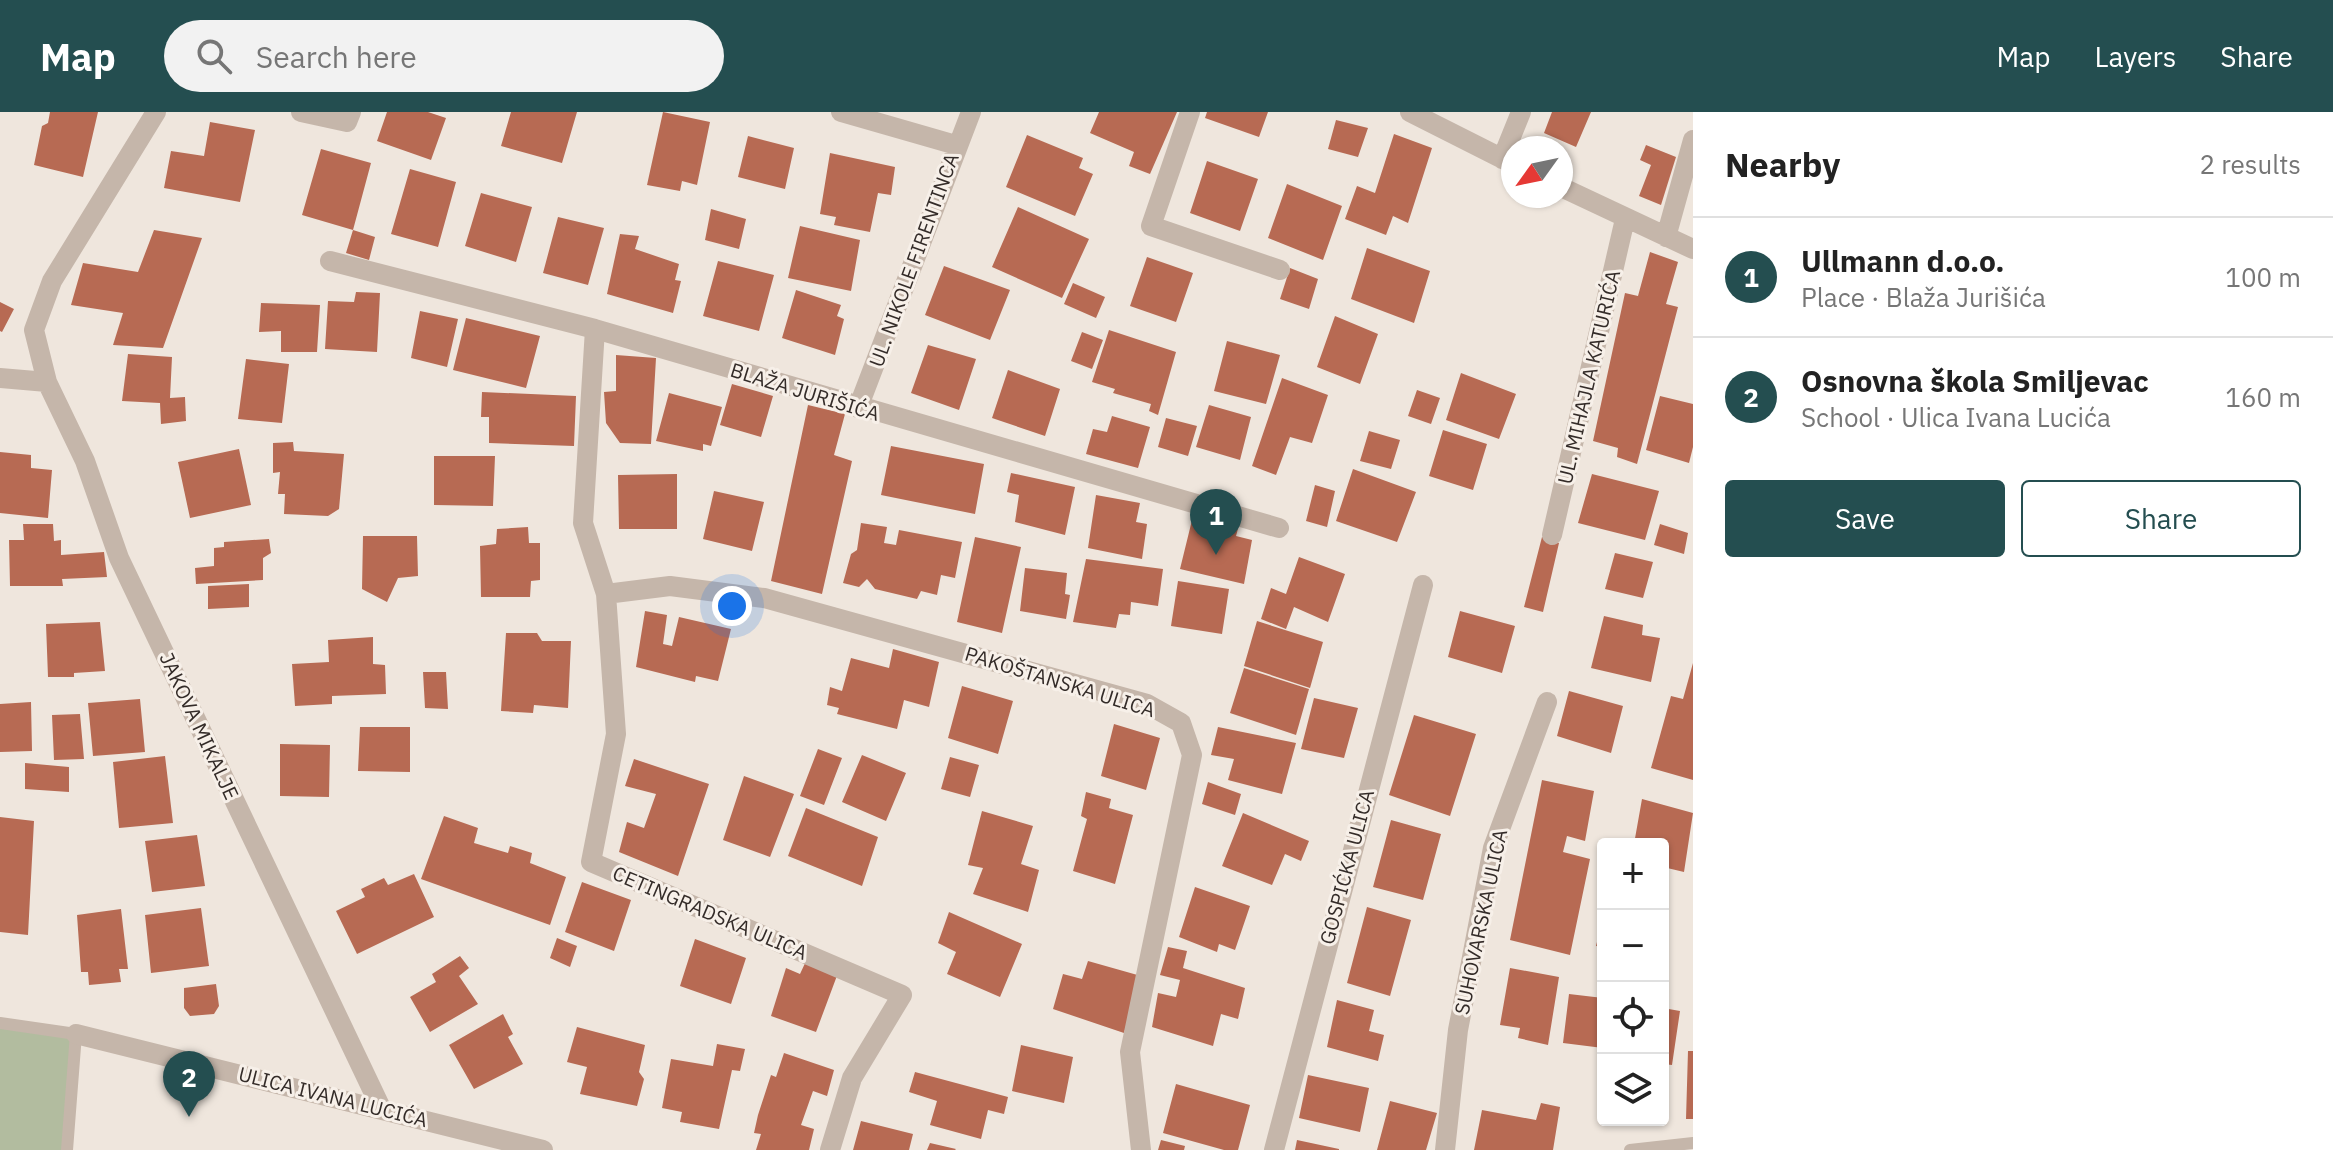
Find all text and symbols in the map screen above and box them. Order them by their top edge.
search box [164,20,724,92]
text: Map [40,32,116,81]
icon: search [192,34,236,78]
text: Search here [256,37,417,76]
text: Map [1996,38,2050,75]
text: Layers [2094,38,2176,75]
text: Share [2220,38,2293,75]
north arrow [1501,136,1573,208]
text: Nearby [1725,142,1840,186]
text: 2 results [2199,147,2301,181]
street label: UL. NIKOLE FIRENTINCA [862,149,965,370]
text: Ullmann d.o.o. [1801,241,2005,280]
text: 1 [1743,260,1759,294]
text: 100 m [2225,260,2301,294]
street label: UL. MIHAJLA KATURIĆA [1551,267,1626,487]
text: Place · Blaža Jurišića [1801,280,2046,314]
street label: BLAŽA JURIŠIĆA [727,356,883,427]
text: Osnovna škola Smiljevac [1801,361,2149,400]
text: 2 [1743,380,1759,414]
text: 160 m [2225,380,2301,414]
text: School · Ulica Ivana Lucića [1801,400,2111,434]
button: Save [1725,480,2005,557]
button: Share [2021,480,2301,557]
pin: 1 [1190,489,1242,555]
your location [712,586,752,626]
street label: PAKOŠTANSKA ULICA [962,640,1159,723]
street label: JAKOVA MIKALJE [154,648,245,804]
street label: GOSPIĆKA ULICA [1313,786,1380,947]
street label: SUHOVARSKA ULICA [1448,827,1513,1017]
map controls [1597,838,1669,1126]
button: + [1597,838,1669,910]
street label: CETINGRADSKA ULICA [609,859,812,966]
button: − [1597,910,1669,982]
button: locate [1597,982,1669,1054]
pin: 2 [163,1051,215,1117]
button: layers [1597,1054,1669,1126]
street label: ULICA IVANA LUCIĆA [236,1060,431,1133]

